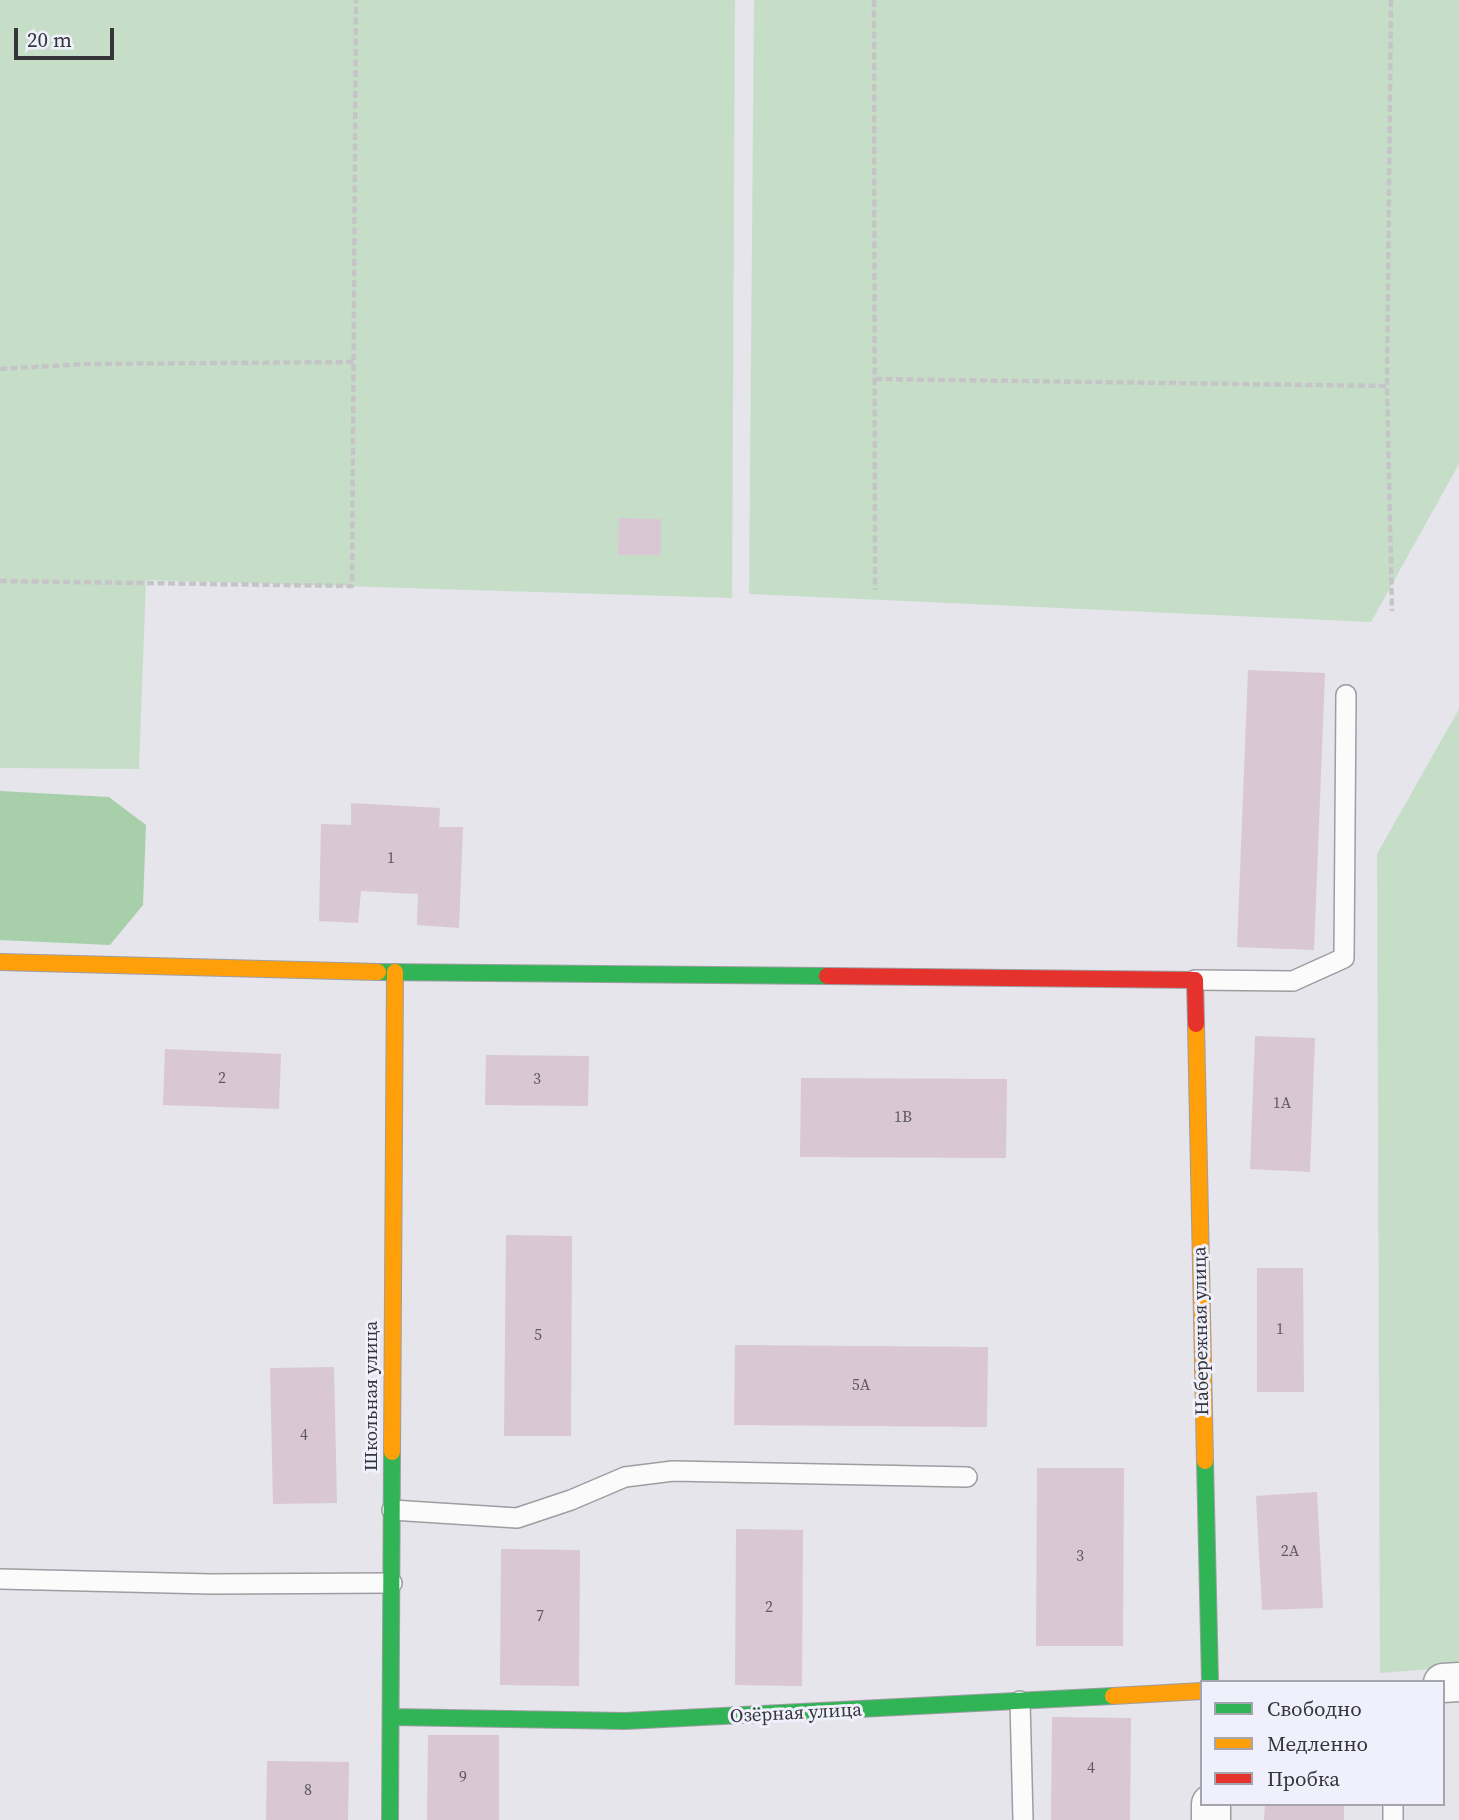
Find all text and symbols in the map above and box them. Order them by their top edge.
scale bar [18,14,117,58]
text: 20 m [27,25,72,54]
house number: 1 [387,849,395,869]
house number: 2 [218,1069,226,1089]
house number: 3 [533,1070,541,1090]
house number: 1А [1273,1094,1291,1114]
house number: 1В [894,1108,912,1128]
street label: Набережная улица [1189,1246,1215,1416]
house number: 1 [1276,1320,1284,1340]
street label: Школьная улица [361,1321,383,1471]
house number: 5 [534,1326,542,1346]
house number: 5А [852,1376,870,1396]
house number: 4 [300,1426,308,1446]
house number: 2А [1281,1542,1299,1562]
house number: 3 [1076,1547,1084,1567]
house number: 2 [765,1598,773,1618]
house number: 7 [536,1607,544,1627]
legend [1200,1680,1445,1806]
text: Свободно [1267,1694,1362,1723]
street label: Озёрная улица [729,1699,863,1729]
text: Медленно [1267,1729,1368,1758]
house number: 4 [1087,1759,1095,1779]
text: Пробка [1267,1764,1340,1793]
house number: 9 [459,1768,467,1788]
house number: 8 [304,1781,312,1801]

